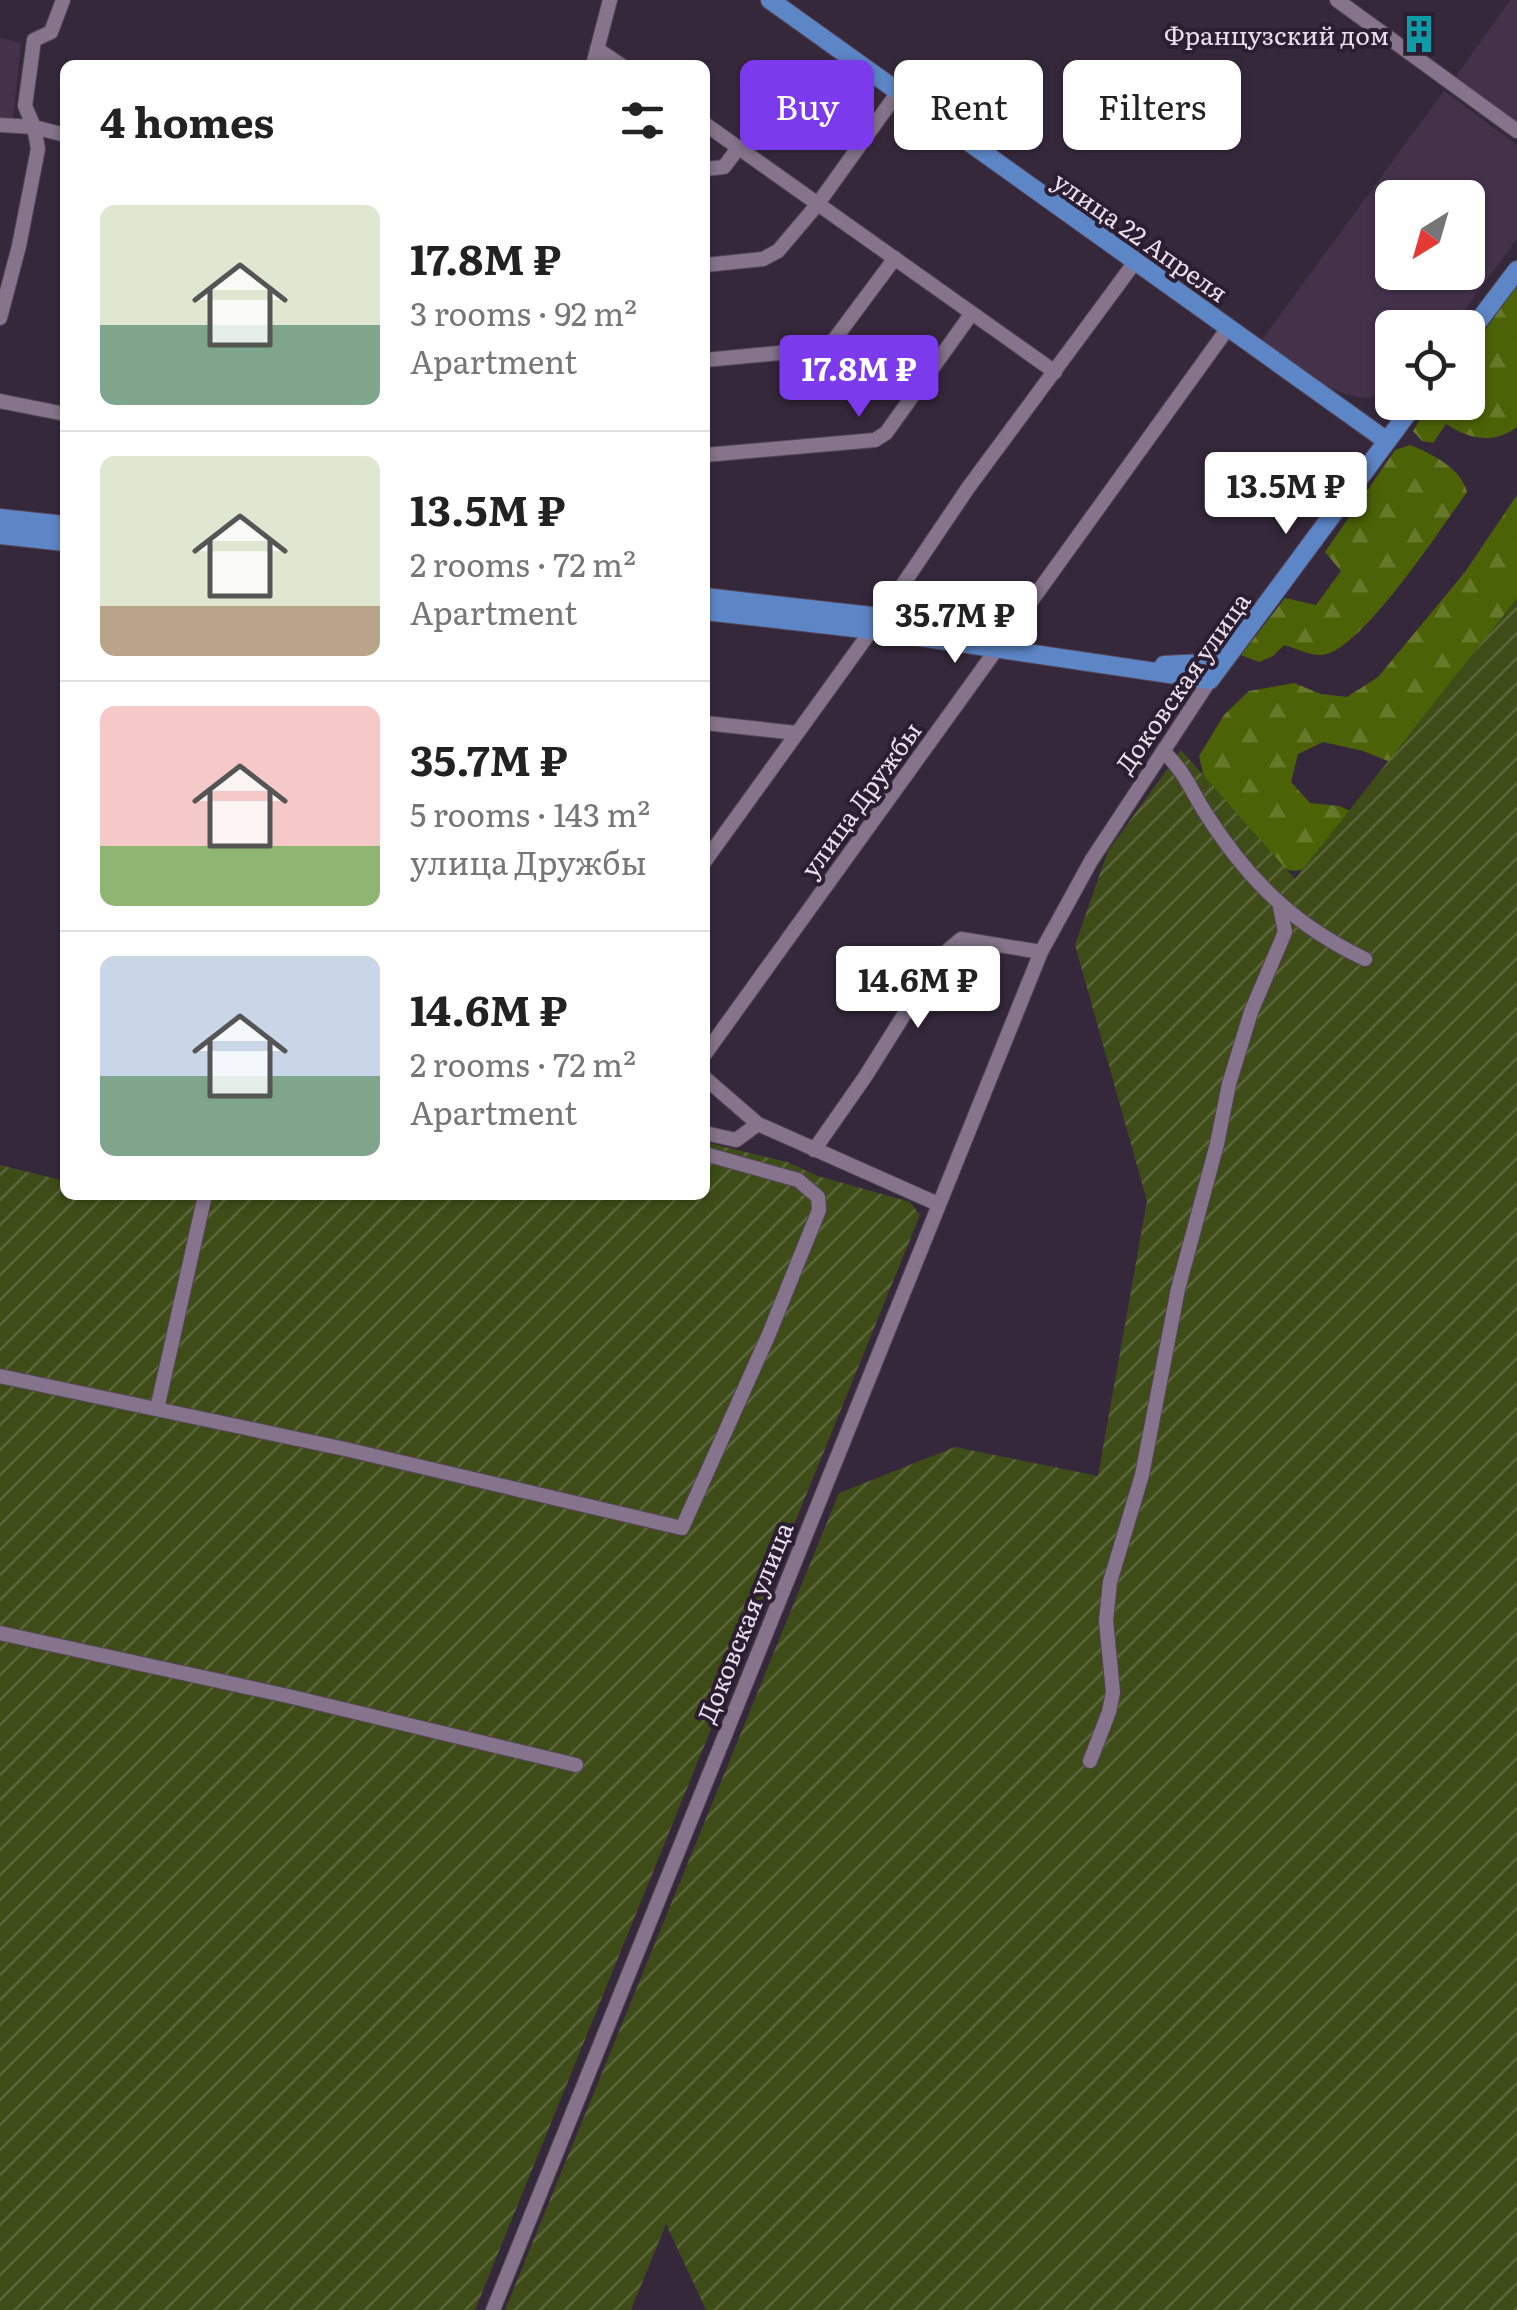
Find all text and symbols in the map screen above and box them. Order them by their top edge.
building icon: Французский дом [1398,13,1440,55]
place label: Французский дом [1164,16,1389,53]
chip: Buy [740,60,874,150]
chip: Rent [894,60,1043,150]
chip: Filters [1063,60,1241,150]
text: 4 homes [100,89,274,151]
icon: filters [615,93,670,148]
street label: улица 22 Апреля [1046,162,1236,310]
north arrow [1375,180,1485,290]
map controls [1375,180,1485,420]
text: 17.8M ₽ [410,226,561,288]
icon: home [180,245,300,365]
text: 3 rooms · 92 m² [410,288,637,336]
button: locate [1375,310,1485,420]
pin: 17.8M ₽ [767,335,951,420]
text: Apartment [410,336,577,384]
text: 17.8M ₽ [801,343,917,391]
pin: 13.5M ₽ [1194,452,1378,537]
text: 13.5M ₽ [1227,460,1345,508]
text: 13.5M ₽ [410,477,565,539]
icon: home [180,496,300,616]
text: 2 rooms · 72 m² [410,539,636,587]
pin: 35.7M ₽ [863,581,1047,666]
street label: Доковская улица [1106,584,1259,780]
text: Apartment [410,587,577,635]
text: 35.7M ₽ [895,589,1015,637]
street label: улица Дружбы [791,713,929,885]
text: 35.7M ₽ [410,727,567,789]
icon: home [180,746,300,866]
text: 5 rooms · 143 m² [410,789,650,837]
text: улица Дружбы [410,837,647,885]
pin: 14.6M ₽ [826,946,1010,1031]
text: 14.6M ₽ [858,954,978,1002]
text: 14.6M ₽ [410,977,567,1039]
icon: home [180,996,300,1116]
text: 2 rooms · 72 m² [410,1039,636,1087]
text: Apartment [410,1087,577,1135]
street label: Доковская улица [687,1516,801,1728]

